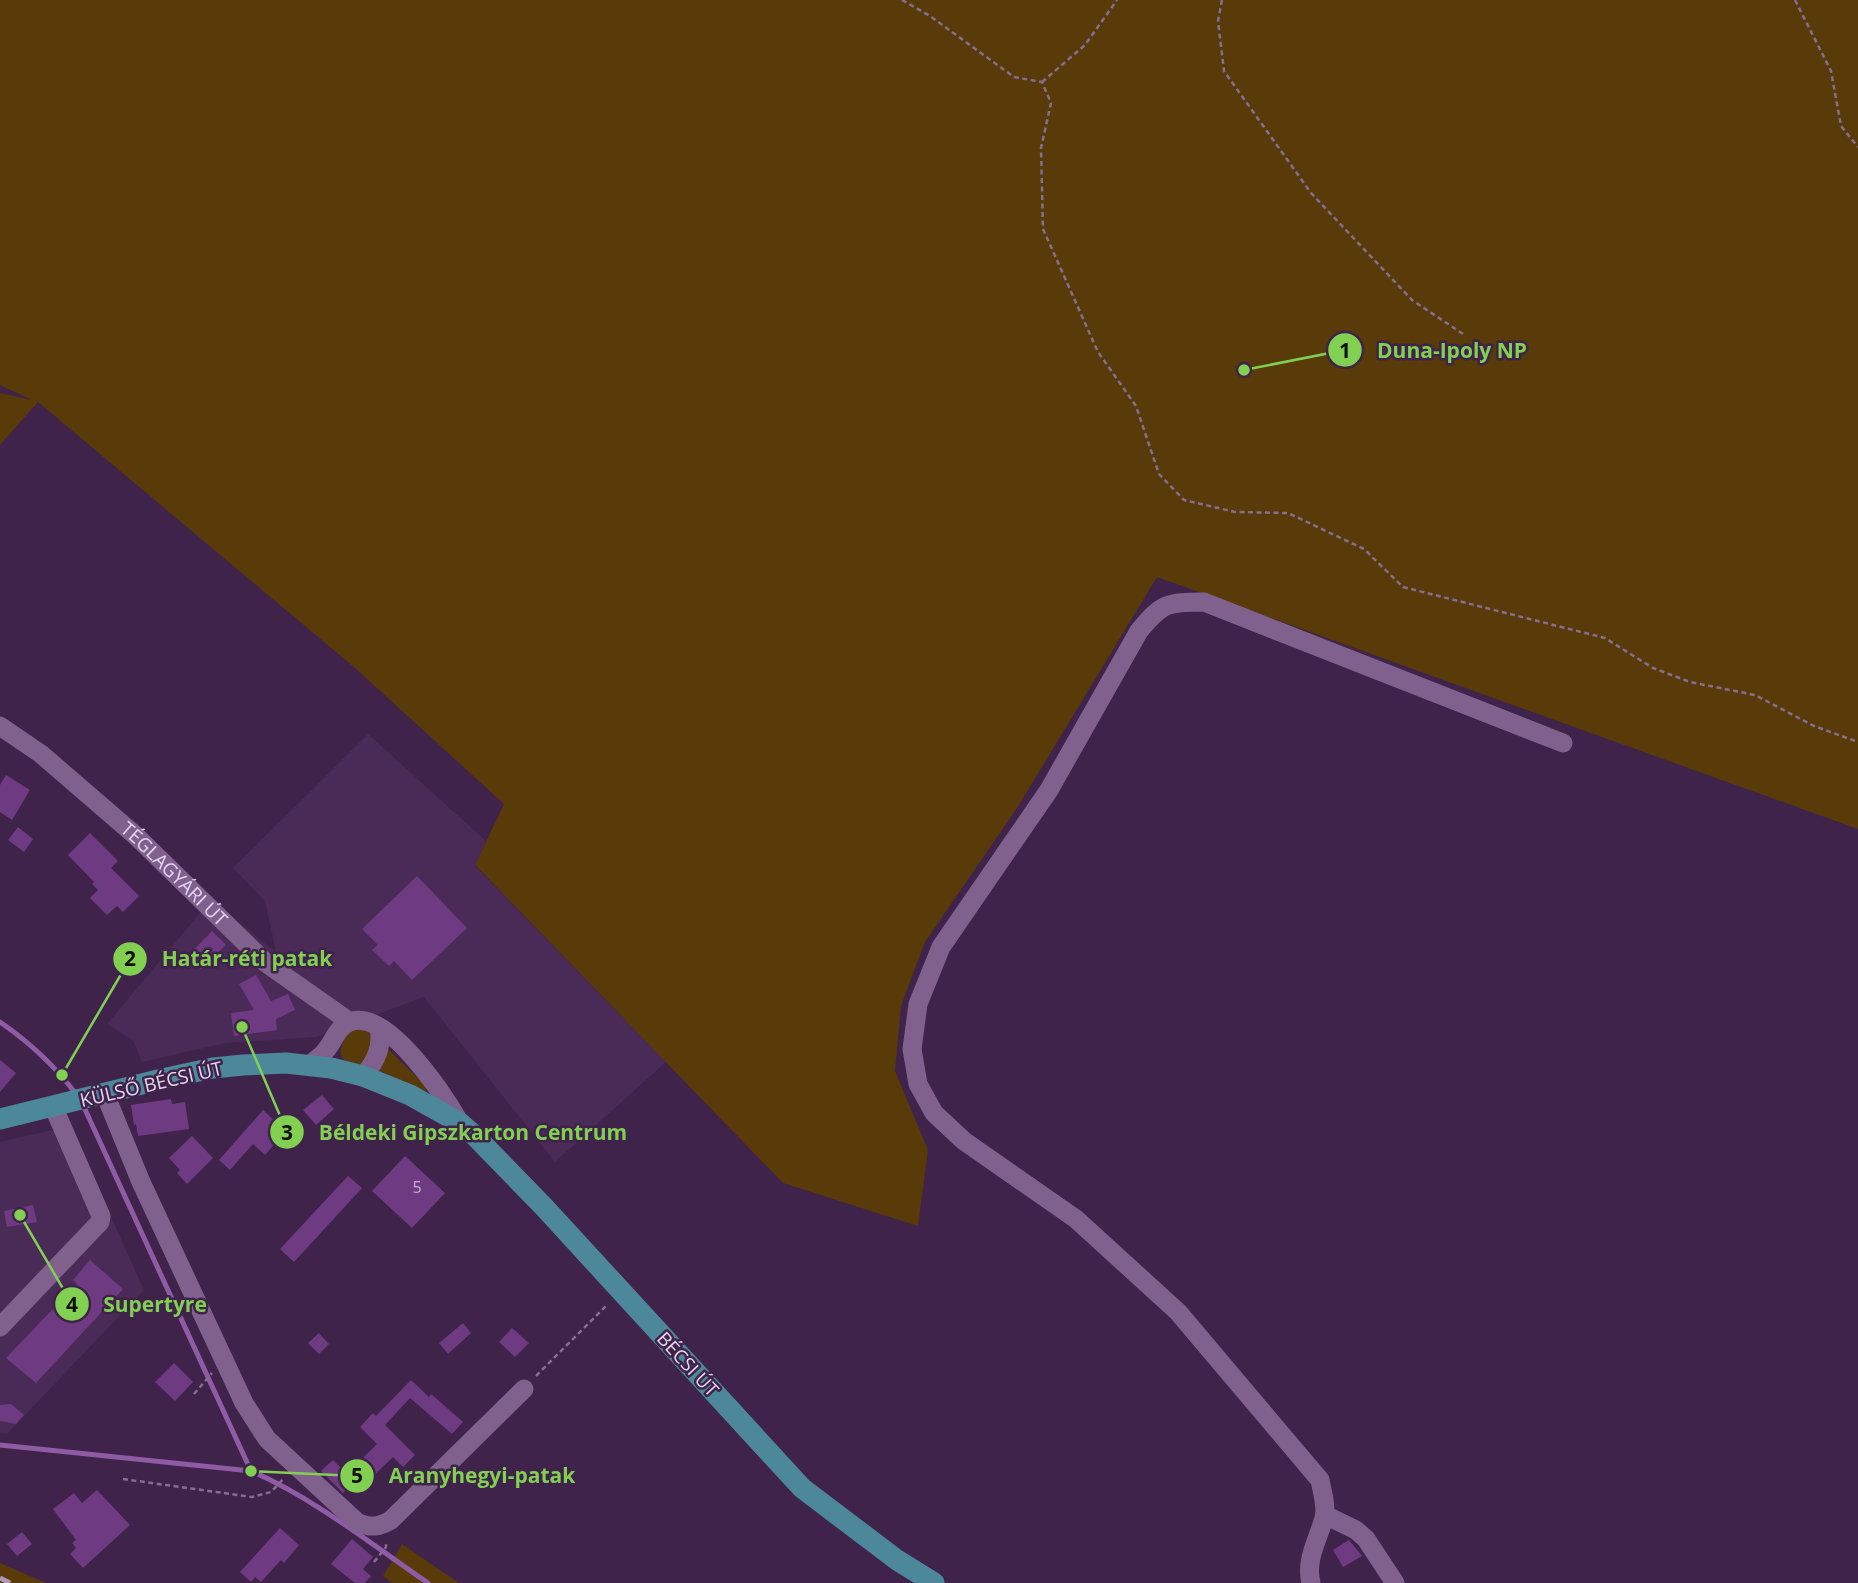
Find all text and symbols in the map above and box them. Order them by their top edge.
callout: Duna-Ipoly NP [1328,329,1541,371]
text: 1 [1339,336,1351,364]
text: Duna-Ipoly NP [1377,336,1527,364]
street label: TÉGLAGYÁRI ÚT [115,816,234,932]
callout: Határ-réti patak [113,938,347,980]
text: 2 [124,944,136,972]
text: Határ-réti patak [162,944,333,972]
street label: KÜLSŐ BÉCSI ÚT [77,1055,225,1113]
callout: Béldeki Gipszkarton Centrum [270,1111,641,1153]
text: 3 [281,1118,293,1146]
text: Béldeki Gipszkarton Centrum [319,1118,627,1146]
house number: 5 [412,1176,422,1198]
callout: Supertyre [54,1283,221,1325]
text: 4 [66,1290,78,1318]
text: Supertyre [103,1290,207,1318]
street label: BÉCSI ÚT [651,1326,725,1402]
callout: Aranyhegyi-patak [340,1455,589,1497]
text: 5 [351,1461,363,1489]
text: Aranyhegyi-patak [389,1461,576,1489]

